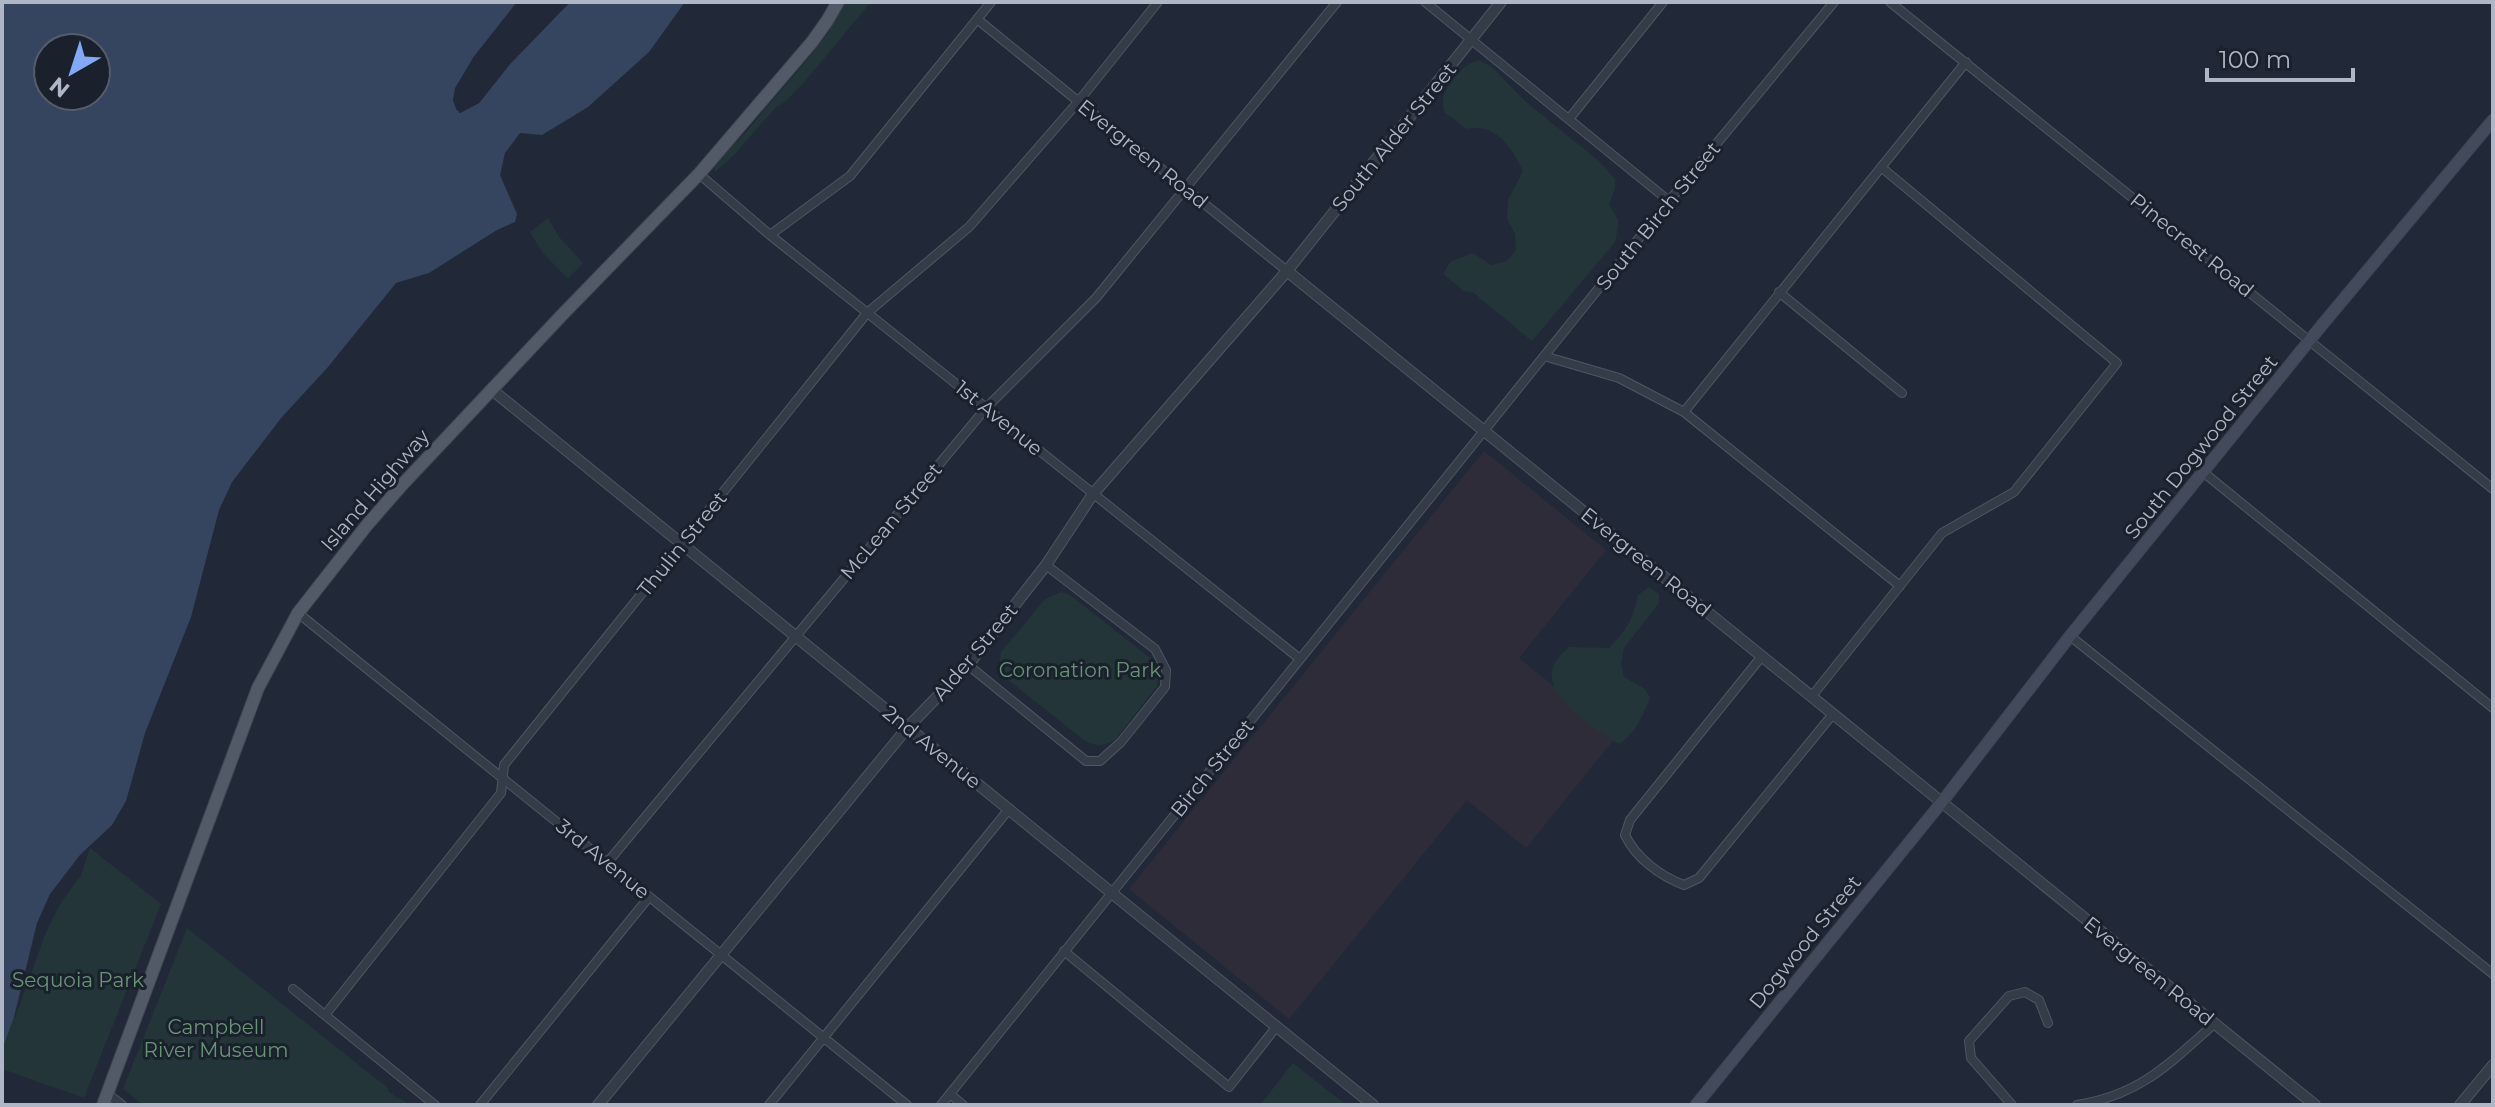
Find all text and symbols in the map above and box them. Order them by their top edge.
north arrow [32,32,112,112]
scale bar [2207,32,2353,82]
text: 100 m [2219,45,2291,74]
street label: South Alder Street [1327,58,1461,216]
text: N [44,71,75,103]
street label: Evergreen Road [1073,94,1213,214]
street label: South Birch Street [1591,137,1725,295]
street label: Pinecrest Road [2125,188,2259,302]
street label: South Dogwood Street [2119,350,2283,544]
street label: 1st Avenue [950,375,1048,461]
street label: Island Highway [316,424,434,556]
street label: McLean Street [835,458,947,584]
street label: Thulin Street [632,487,732,601]
street label: Evergreen Road [1576,502,1716,622]
street label: Alder Street [928,599,1022,705]
park label: Coronation Park [999,658,1161,682]
street label: 2nd Avenue [878,700,986,794]
street label: Birch Street [1165,714,1259,822]
street label: 3rd Avenue [551,814,655,904]
street label: Dogwood Street [1744,871,1866,1013]
street label: Evergreen Road [2079,911,2219,1031]
park label: Sequoia Park [12,968,144,992]
park label: Campbell River Museum [144,1015,288,1062]

